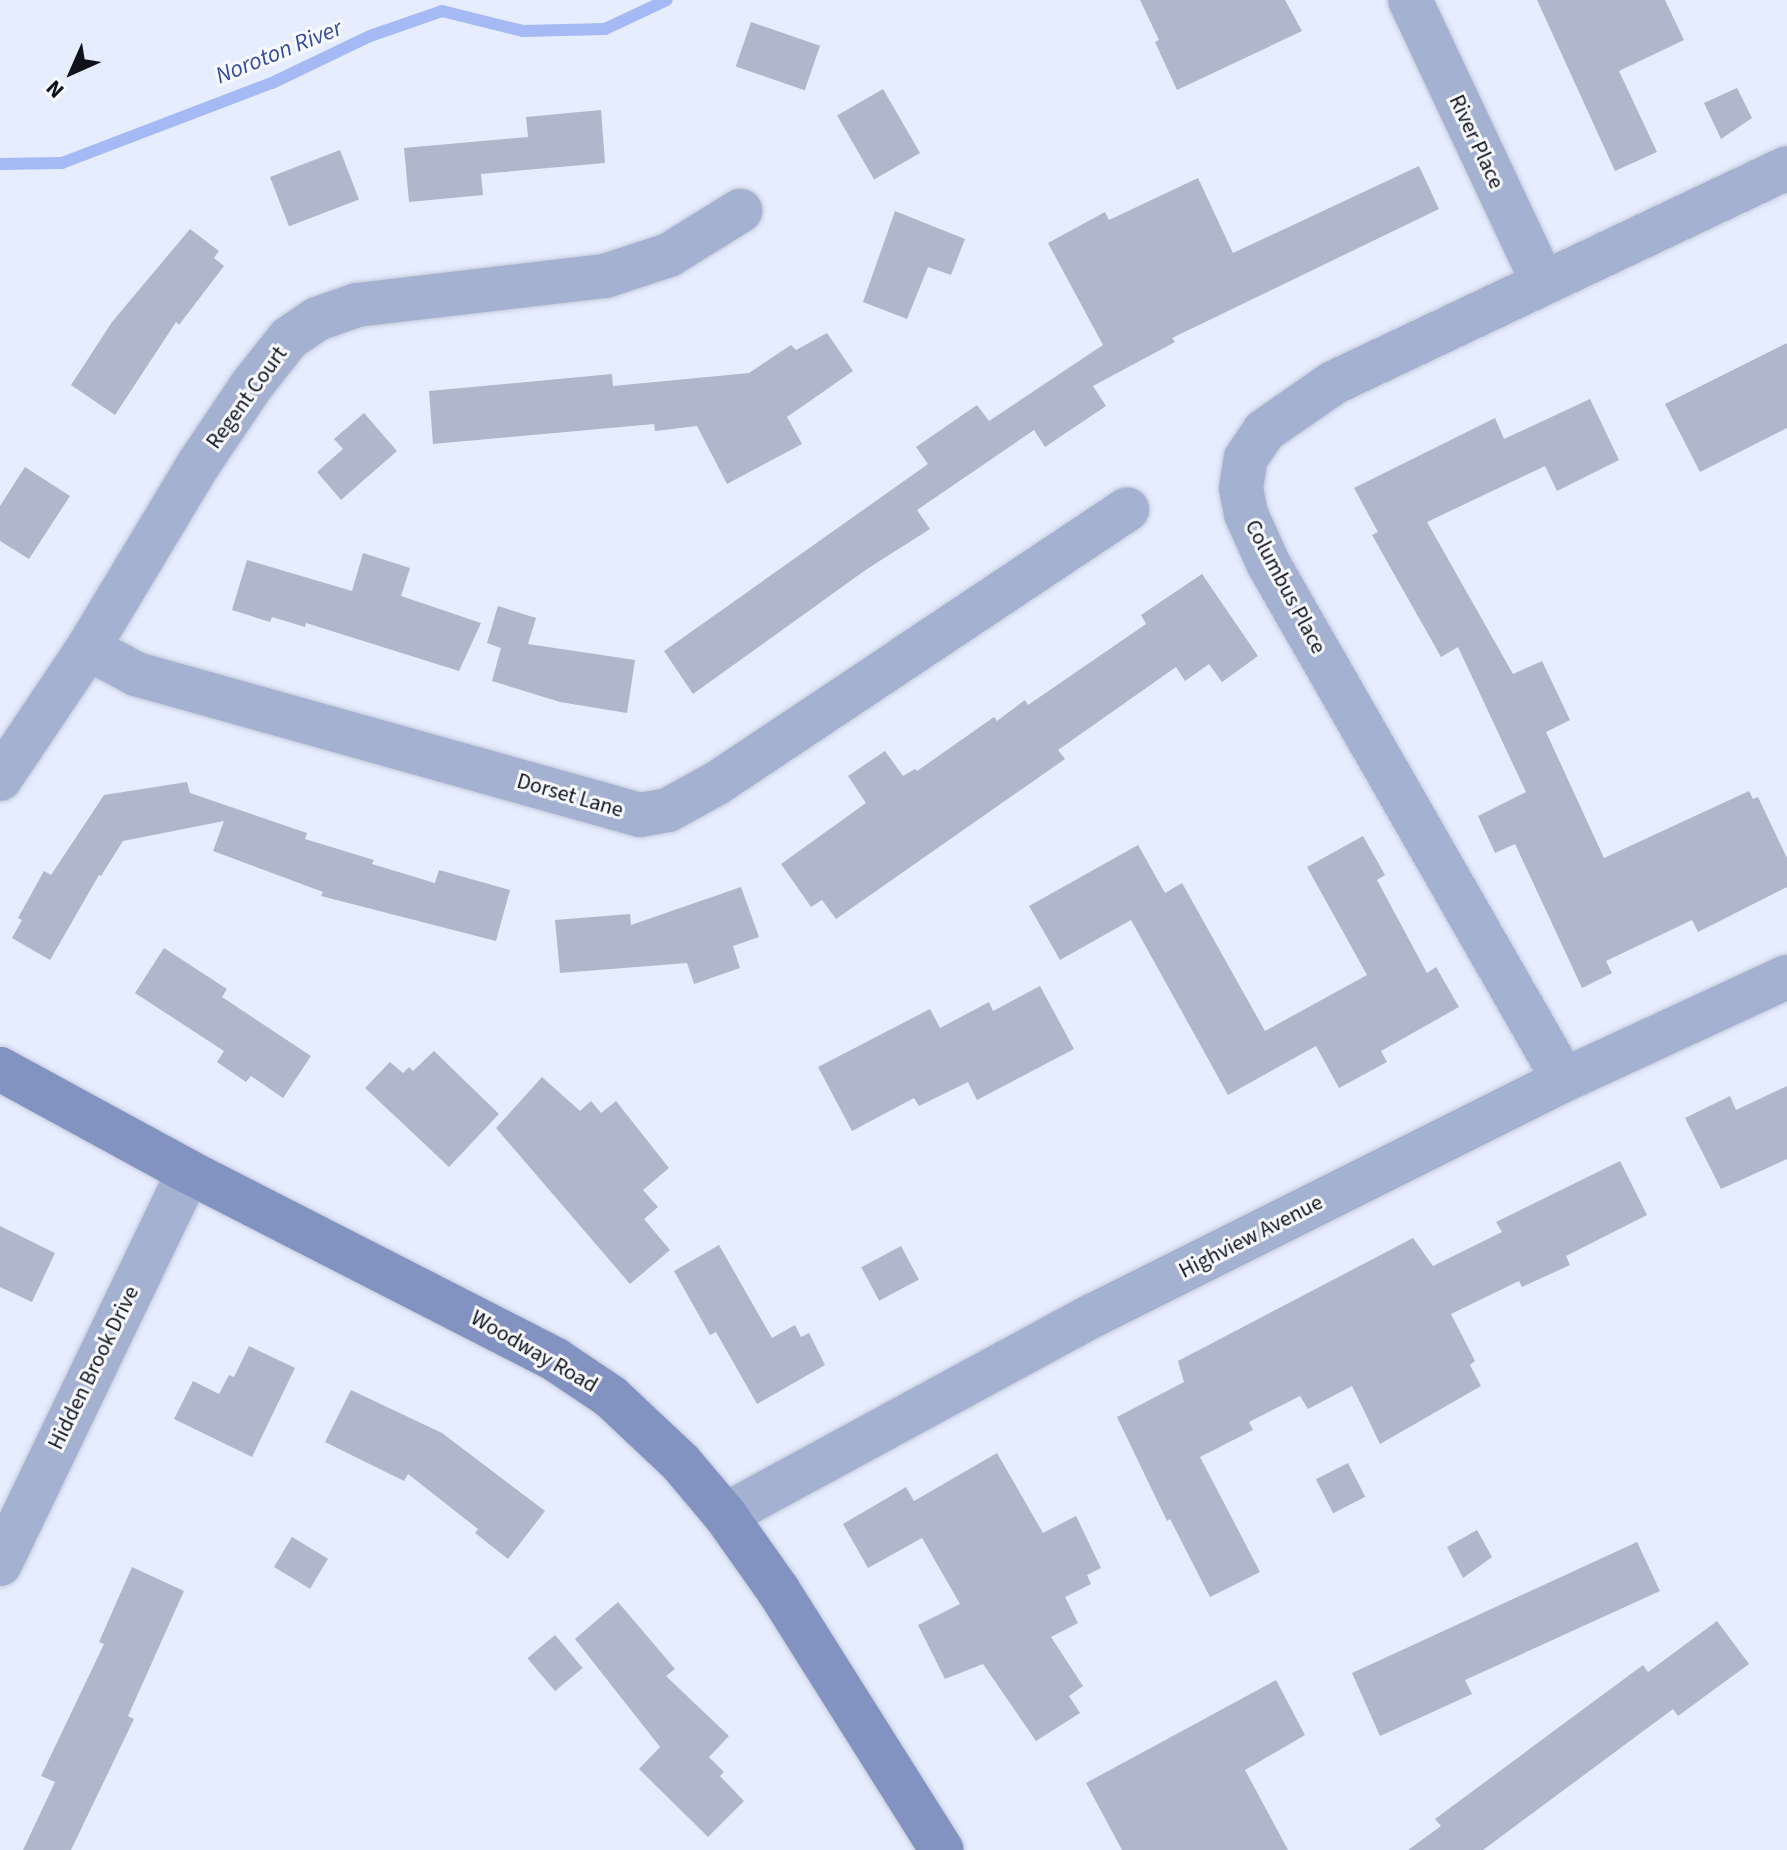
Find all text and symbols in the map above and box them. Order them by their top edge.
water label: Noroton River [211,14,347,90]
north arrow [32,32,112,112]
text: N [39,72,72,105]
street label: River Place [1443,91,1509,193]
street label: Regent Court [201,342,293,454]
street label: Columbus Place [1239,516,1331,658]
street label: Dorset Lane [514,768,626,824]
street label: Highview Avenue [1175,1189,1327,1285]
street label: Hidden Brook Drive [43,1282,145,1454]
street label: Woodway Road [466,1305,602,1399]

